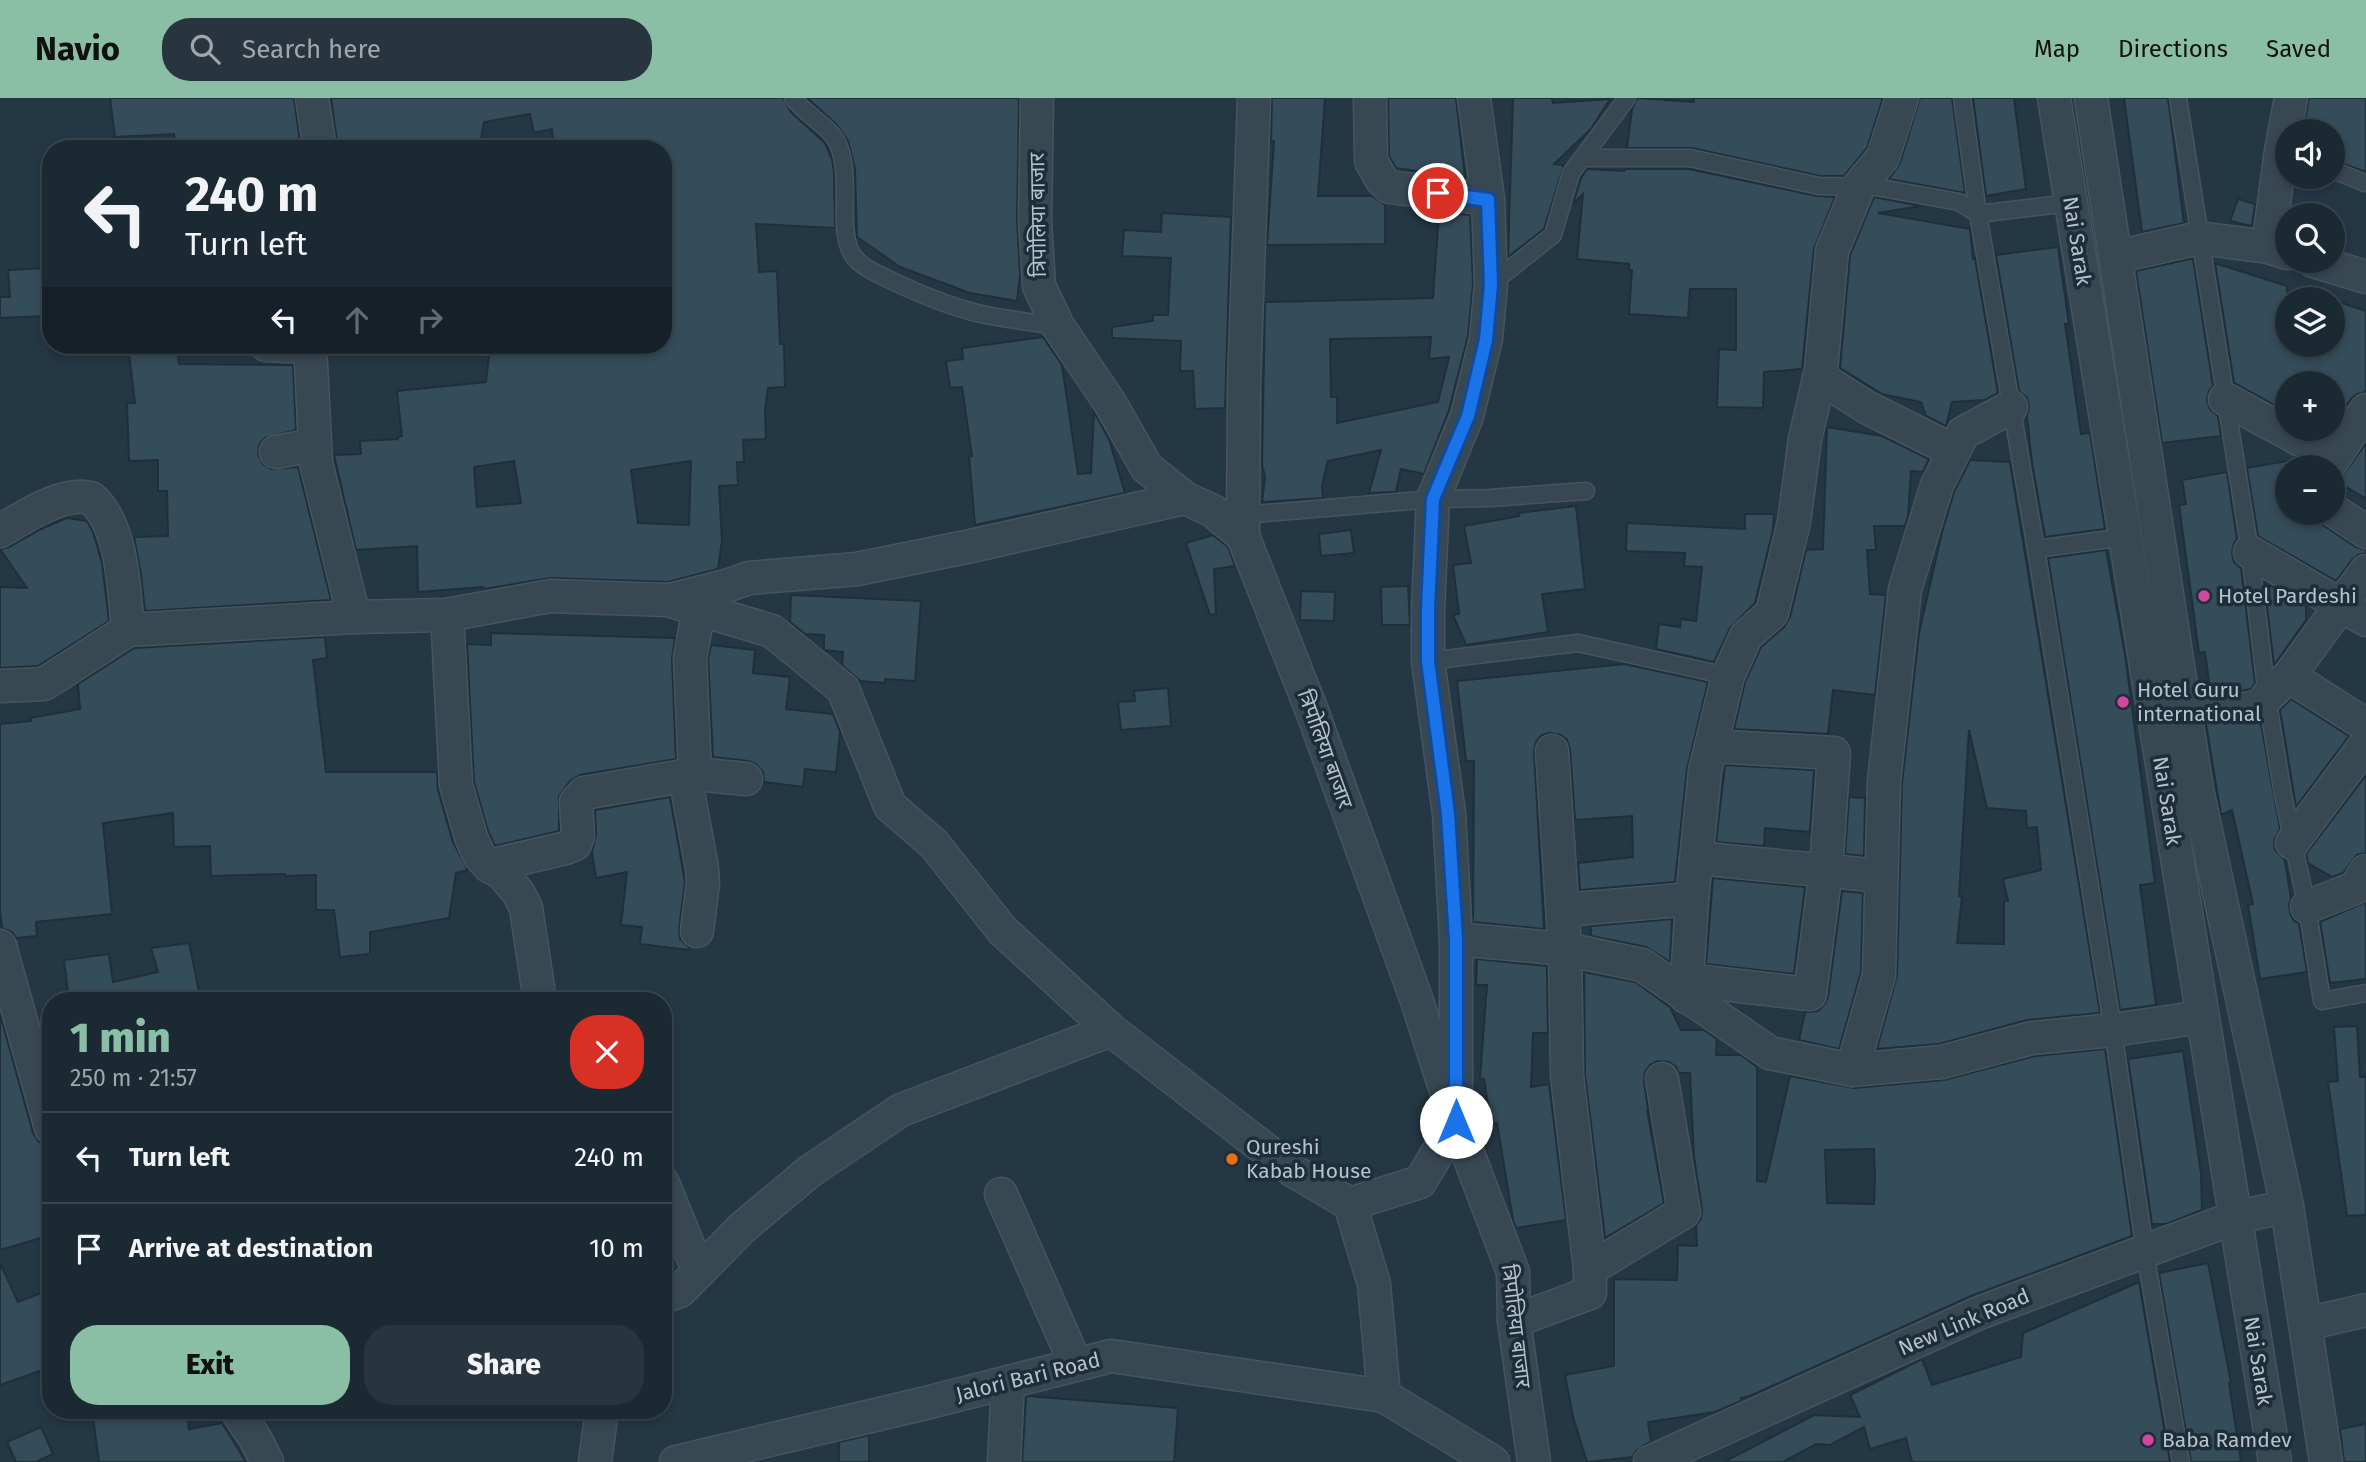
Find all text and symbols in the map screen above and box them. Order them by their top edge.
search box [162,18,652,81]
text: Navio [35,29,120,69]
icon: search [186,30,224,68]
text: Search here [242,34,381,65]
text: Map [2034,35,2080,63]
text: Directions [2118,35,2228,63]
text: Saved [2266,35,2331,63]
map controls [2275,119,2345,525]
button: sound [2275,119,2345,189]
street label: त्रिपोलिया बाजार [1024,152,1052,277]
pin [1408,163,1468,223]
text: 240 m [185,165,318,224]
icon: left [70,168,161,259]
icon: arrive [1419,174,1457,212]
street label: Nai Sarak [2057,195,2097,288]
button: search [2275,203,2345,273]
text: Turn left [185,225,307,263]
button: layers [2275,287,2345,357]
icon: left [265,301,303,339]
icon: ahead [338,301,376,339]
icon: right [411,301,449,339]
button: + [2275,371,2345,441]
button: − [2275,455,2345,525]
place label: Hotel Pardeshi [2218,583,2357,609]
marker: Hotel Pardeshi [2196,588,2212,604]
place label: Hotel Guru international [2137,677,2261,727]
street label: त्रिपोलिया बाजार [1292,686,1359,812]
marker: Hotel Guru international [2115,694,2131,710]
street label: Nai Sarak [2147,755,2187,848]
text: 1 min [70,1013,171,1063]
button: close [570,1015,644,1089]
text: 250 m · 21:57 [70,1064,197,1092]
position arrow [1419,1085,1493,1159]
place label: Qureshi Kabab House [1246,1134,1371,1184]
icon: left [70,1139,108,1177]
text: Turn left [129,1142,230,1173]
text: 240 m [574,1142,644,1173]
marker: Qureshi Kabab House [1224,1151,1240,1167]
icon: arrive [70,1230,108,1268]
text: Arrive at destination [129,1233,373,1264]
text: 10 m [589,1233,644,1264]
street label: त्रिपोलिया बाजार [1496,1263,1537,1390]
street label: New Link Road [1895,1283,2033,1361]
street label: Nai Sarak [2238,1315,2278,1408]
button: Exit [70,1325,350,1405]
button: Share [364,1325,644,1405]
street label: Jalori Bari Road [953,1347,1103,1407]
place label: Baba Ramdev [2162,1427,2292,1453]
marker: Baba Ramdev [2140,1432,2156,1448]

